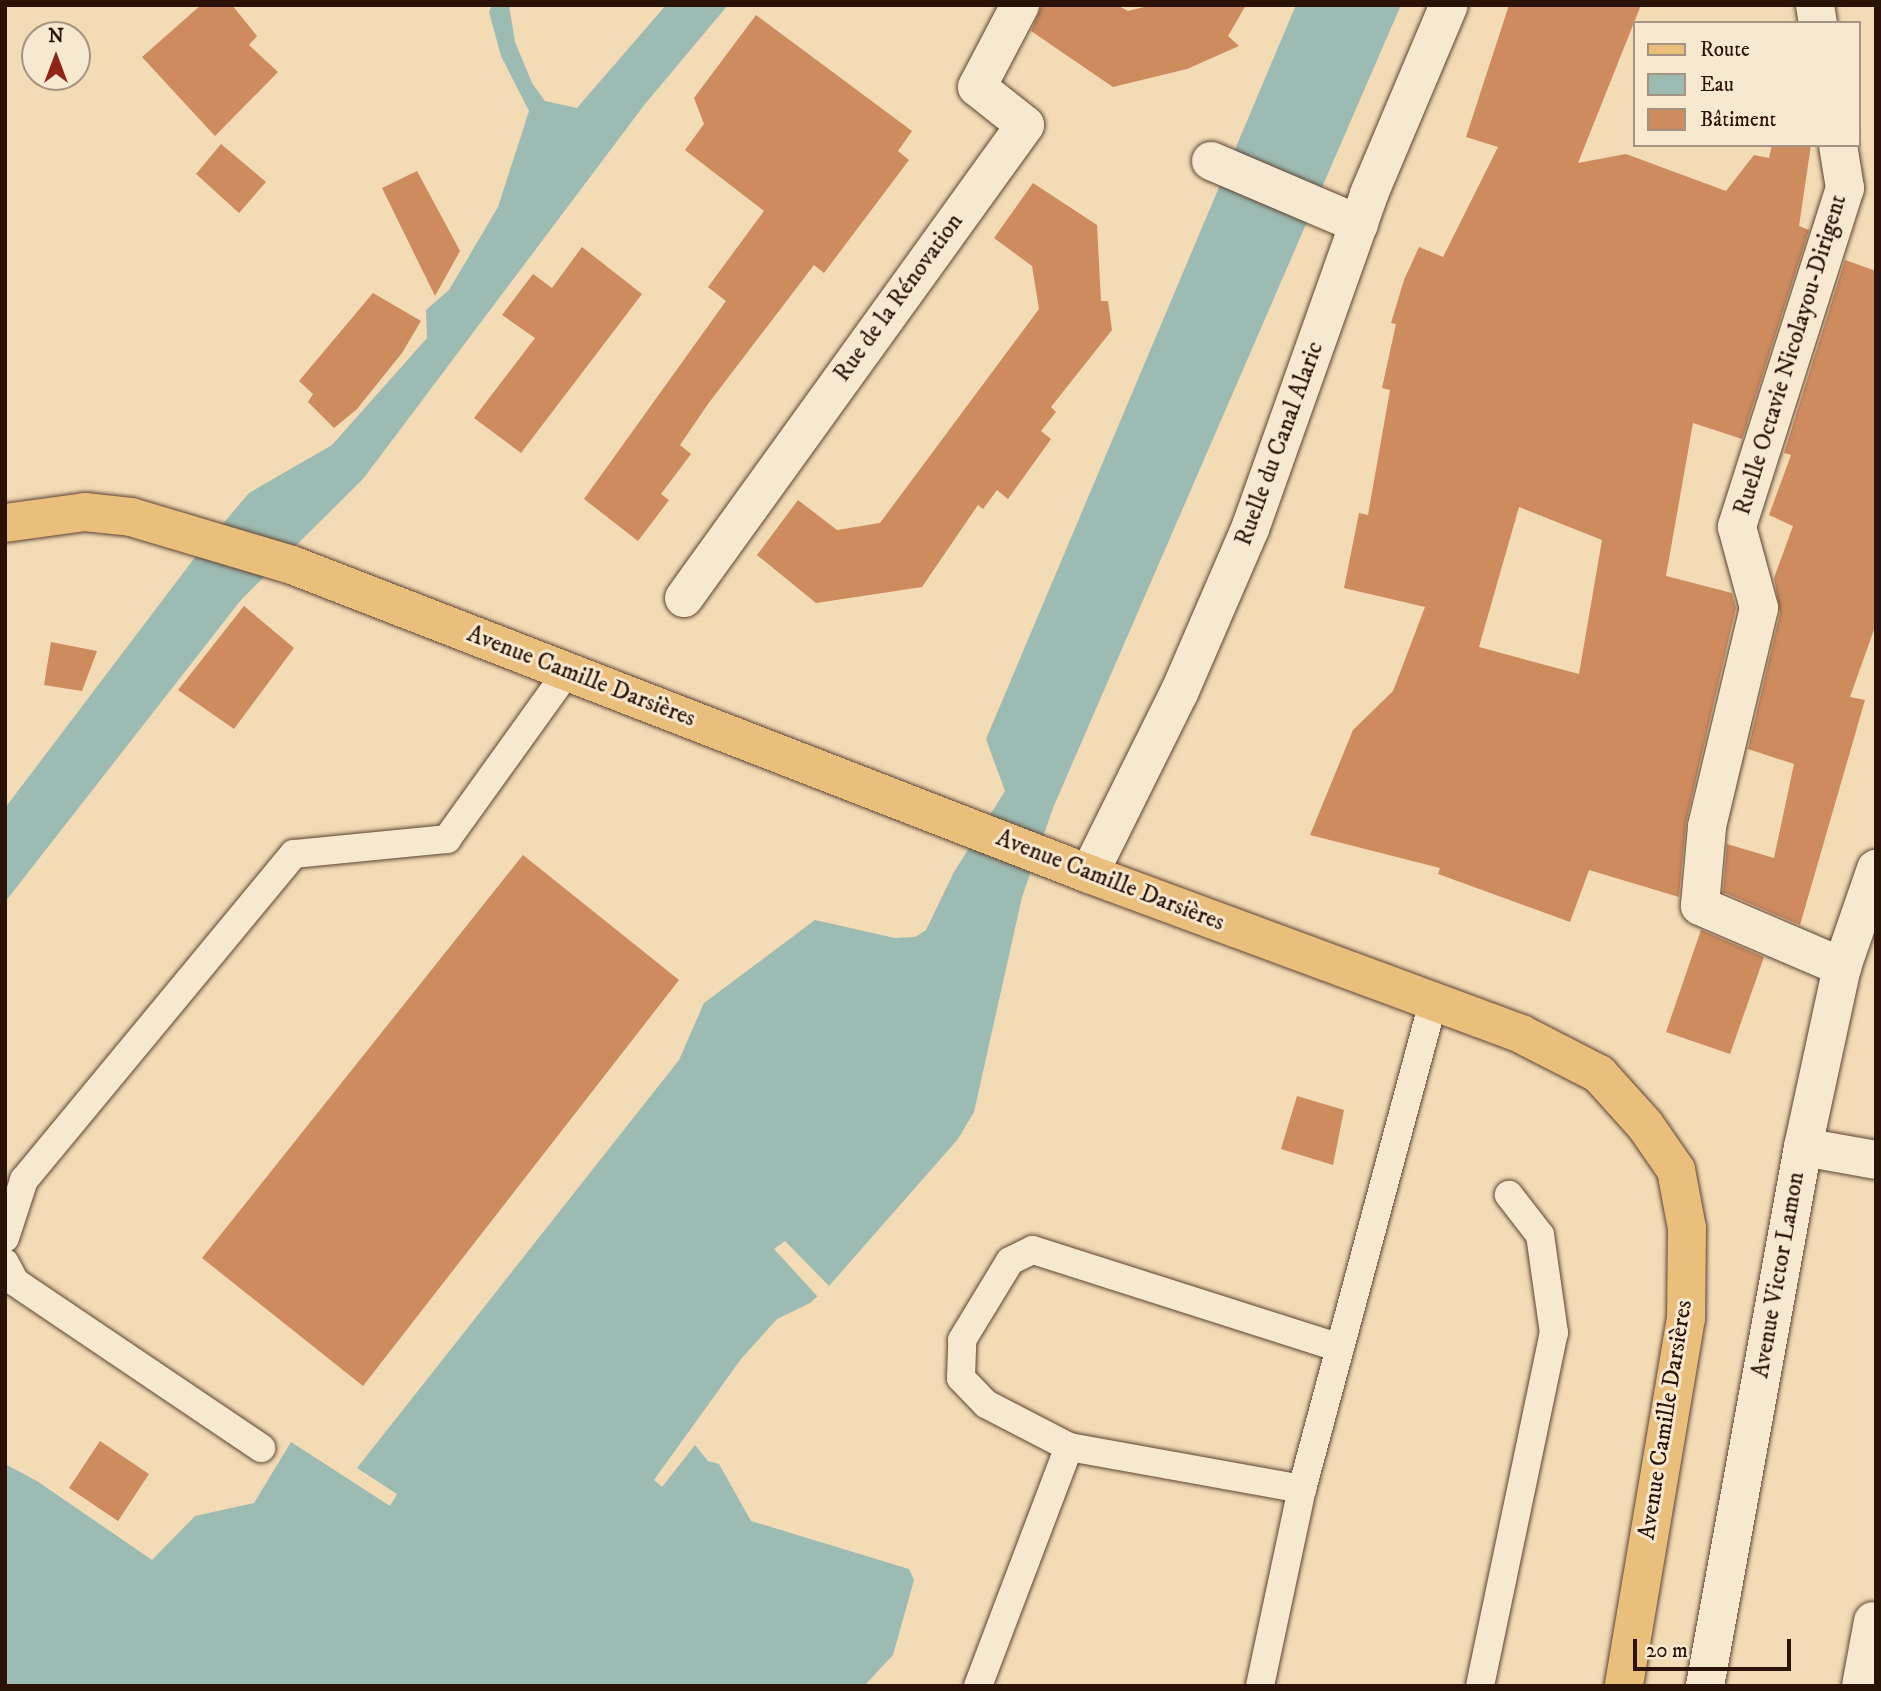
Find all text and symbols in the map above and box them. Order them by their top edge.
north arrow [21,21,91,91]
legend [1632,21,1860,147]
text: N [48,25,64,48]
text: Route [1700,37,1750,63]
text: Eau [1700,72,1734,98]
text: Bâtiment [1700,107,1776,133]
street label: Ruelle Octavie Nicolayou-Dirigent [1728,191,1854,519]
street label: Rue de la Rénovation [828,208,970,388]
street label: Ruelle du Canal Alaric [1230,338,1330,550]
street label: Avenue Camille Darsières [463,620,699,734]
street label: Avenue Camille Darsières [992,824,1228,938]
street label: Avenue Victor Lamon [1747,1170,1811,1380]
street label: Avenue Camille Darsières [1633,1298,1699,1542]
scale bar [1636,1624,1794,1668]
text: 20 m [1646,1638,1688,1664]

